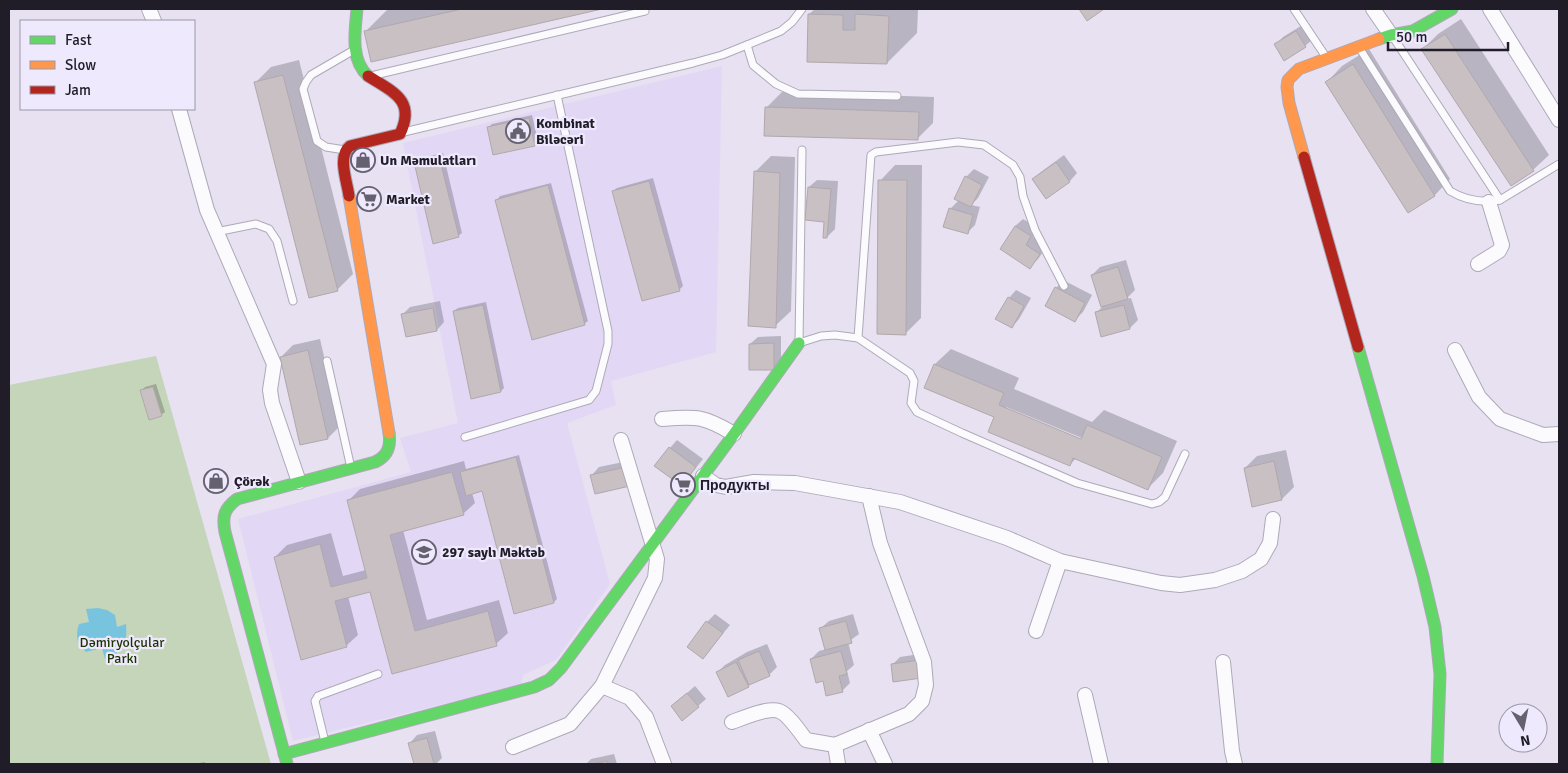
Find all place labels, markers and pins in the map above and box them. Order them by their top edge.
place label: Kombinat Biləcəri [536,115,596,148]
public building icon: Kombinat Biləcəri [505,118,531,144]
shop icon: Un Məmulatları [350,147,376,173]
place label: Un Məmulatları [380,152,476,169]
supermarket icon: Market [356,186,382,212]
place label: Market [386,191,430,208]
shop icon: Çörək [203,468,229,494]
supermarket icon: Продукты [670,472,696,498]
place label: Çörək [234,473,270,490]
place label: Продукты [700,477,770,494]
school or university icon: 297 saylı Məktəb [411,539,437,565]
place label: 297 saylı Məktəb [442,544,546,561]

